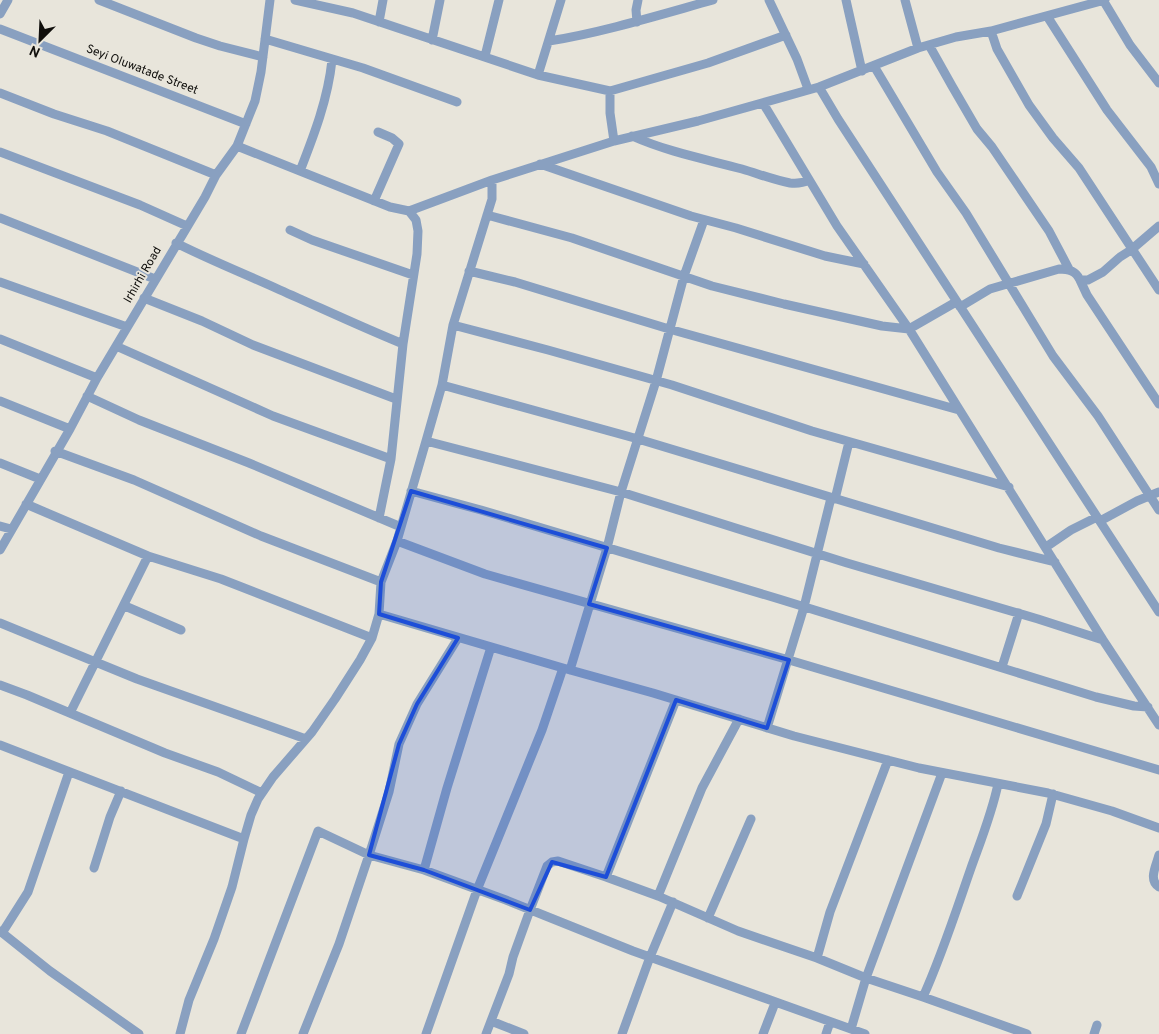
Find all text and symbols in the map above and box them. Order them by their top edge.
north arrow [15,15,65,65]
text: N [27,41,43,60]
street label: Seyi Oluwatade Street [84,41,200,99]
street label: Irhirhi Road [120,244,166,306]

